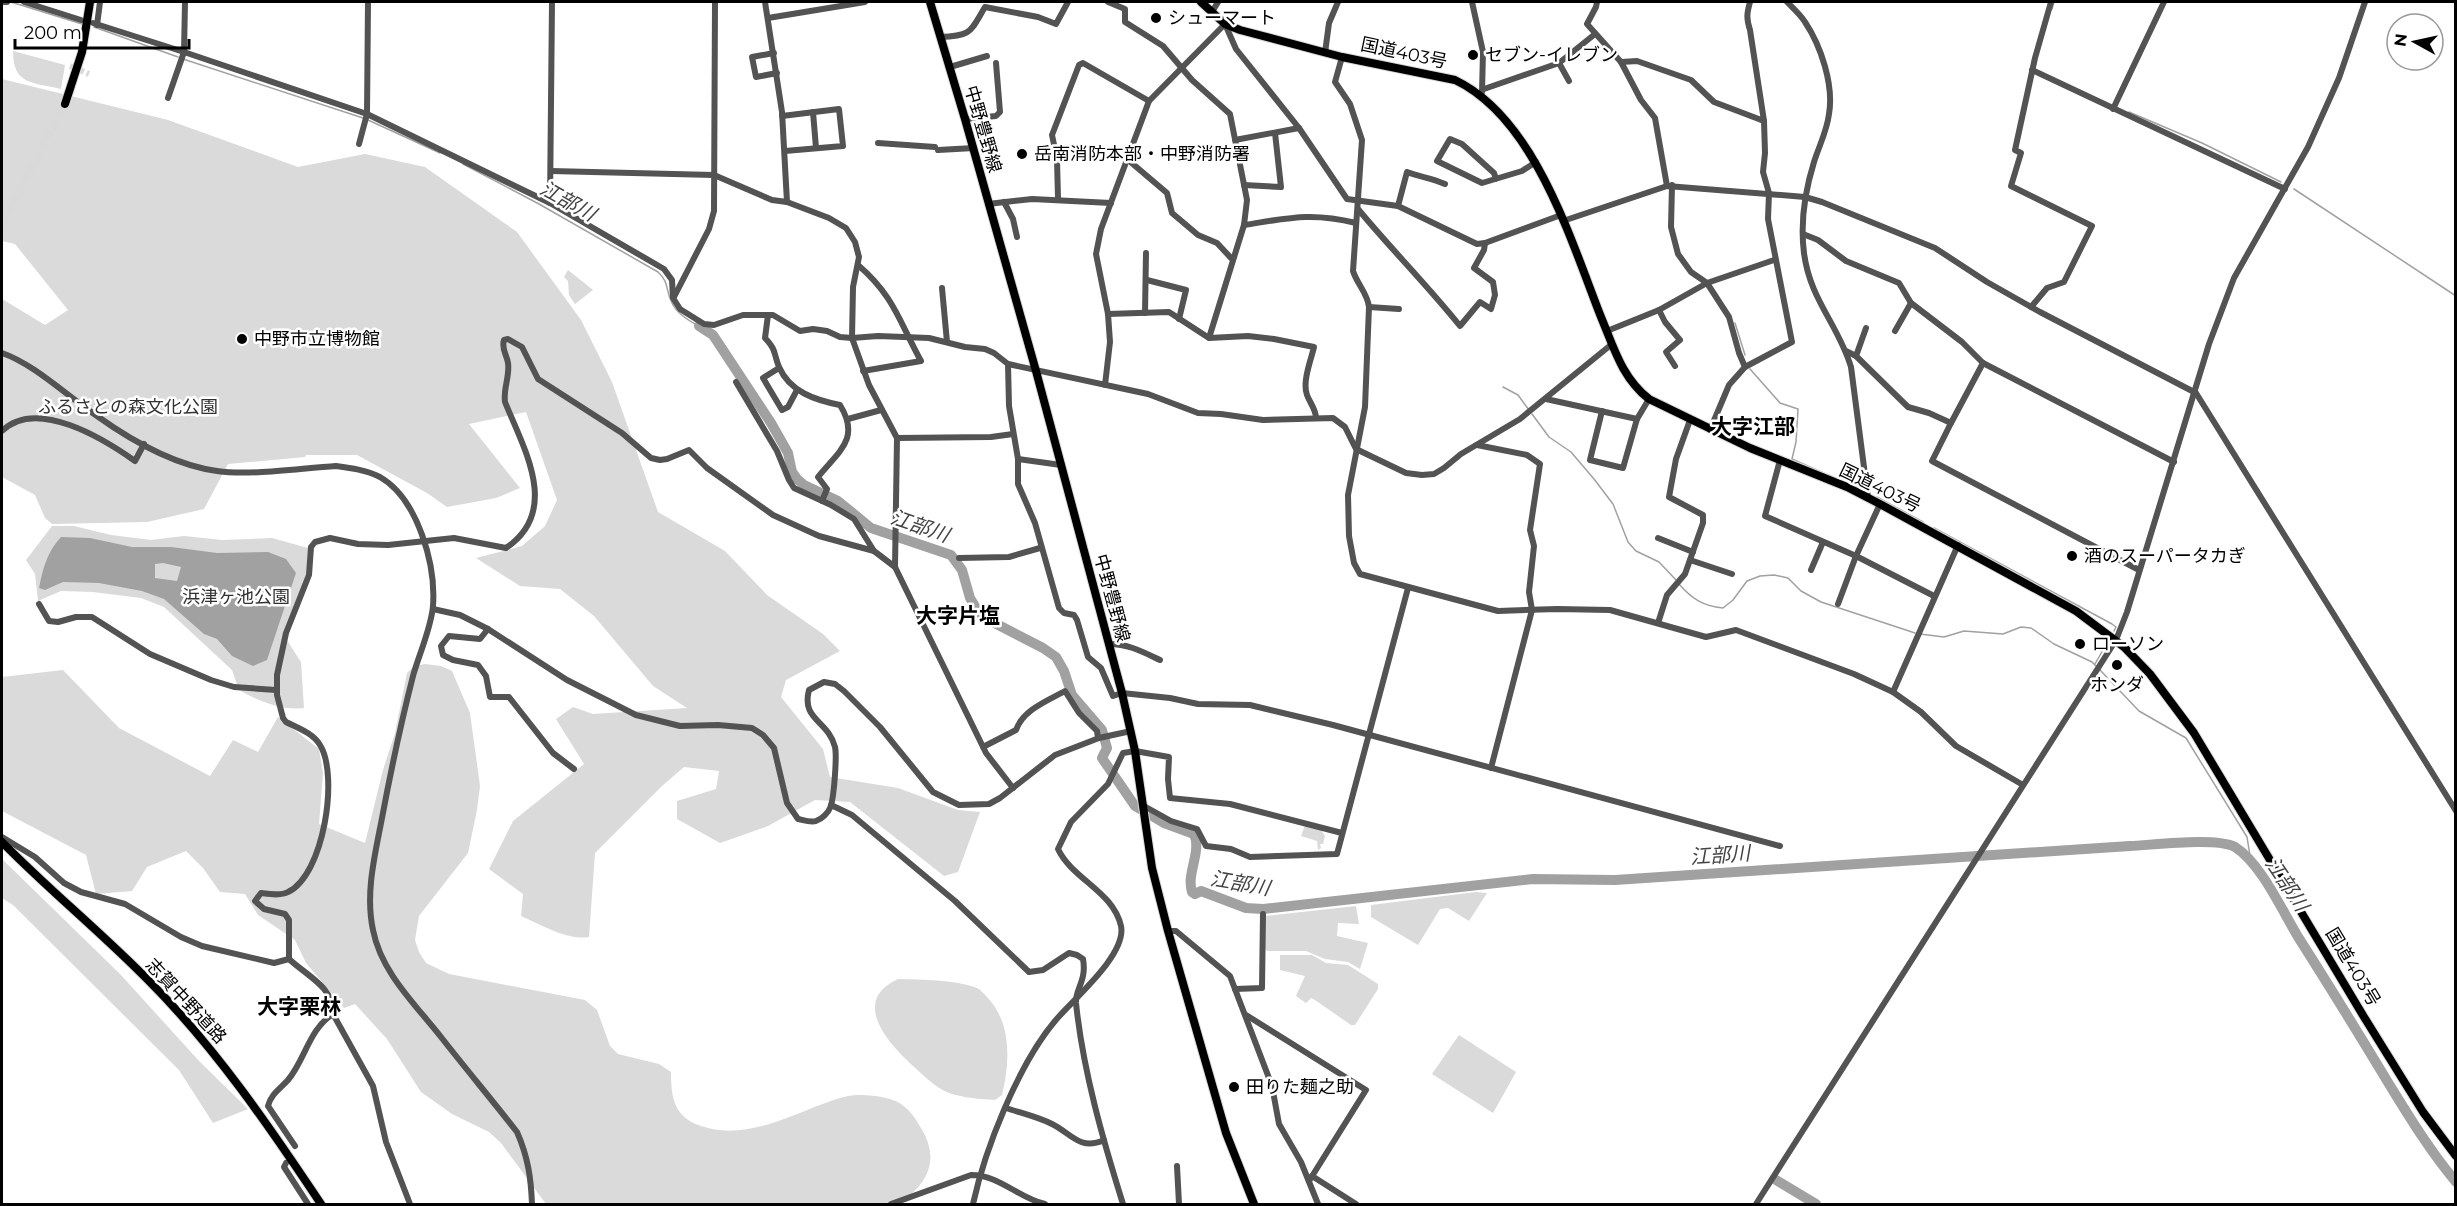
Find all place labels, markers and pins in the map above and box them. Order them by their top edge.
place label: シューマート [1168,7,1276,29]
marker: シューマート [1149,11,1163,25]
place label: セブン-イレブン [1485,44,1618,66]
marker: セブン-イレブン [1466,48,1480,62]
place label: 岳南消防本部・中野消防署 [1034,143,1250,165]
marker: 岳南消防本部・中野消防署 [1015,147,1029,161]
place label: 中野市立博物館 [254,328,380,350]
marker: 中野市立博物館 [235,332,249,346]
place label: 酒のスーパータカぎ [2084,545,2246,567]
marker: 酒のスーパータカぎ [2065,549,2079,563]
place label: ローソン [2092,633,2164,655]
marker: ローソン [2073,637,2087,651]
marker: ホンダ [2110,658,2124,672]
place label: ホンダ [2090,674,2144,696]
place label: 田りた麺之助 [1246,1076,1354,1098]
marker: 田りた麺之助 [1227,1080,1241,1094]

